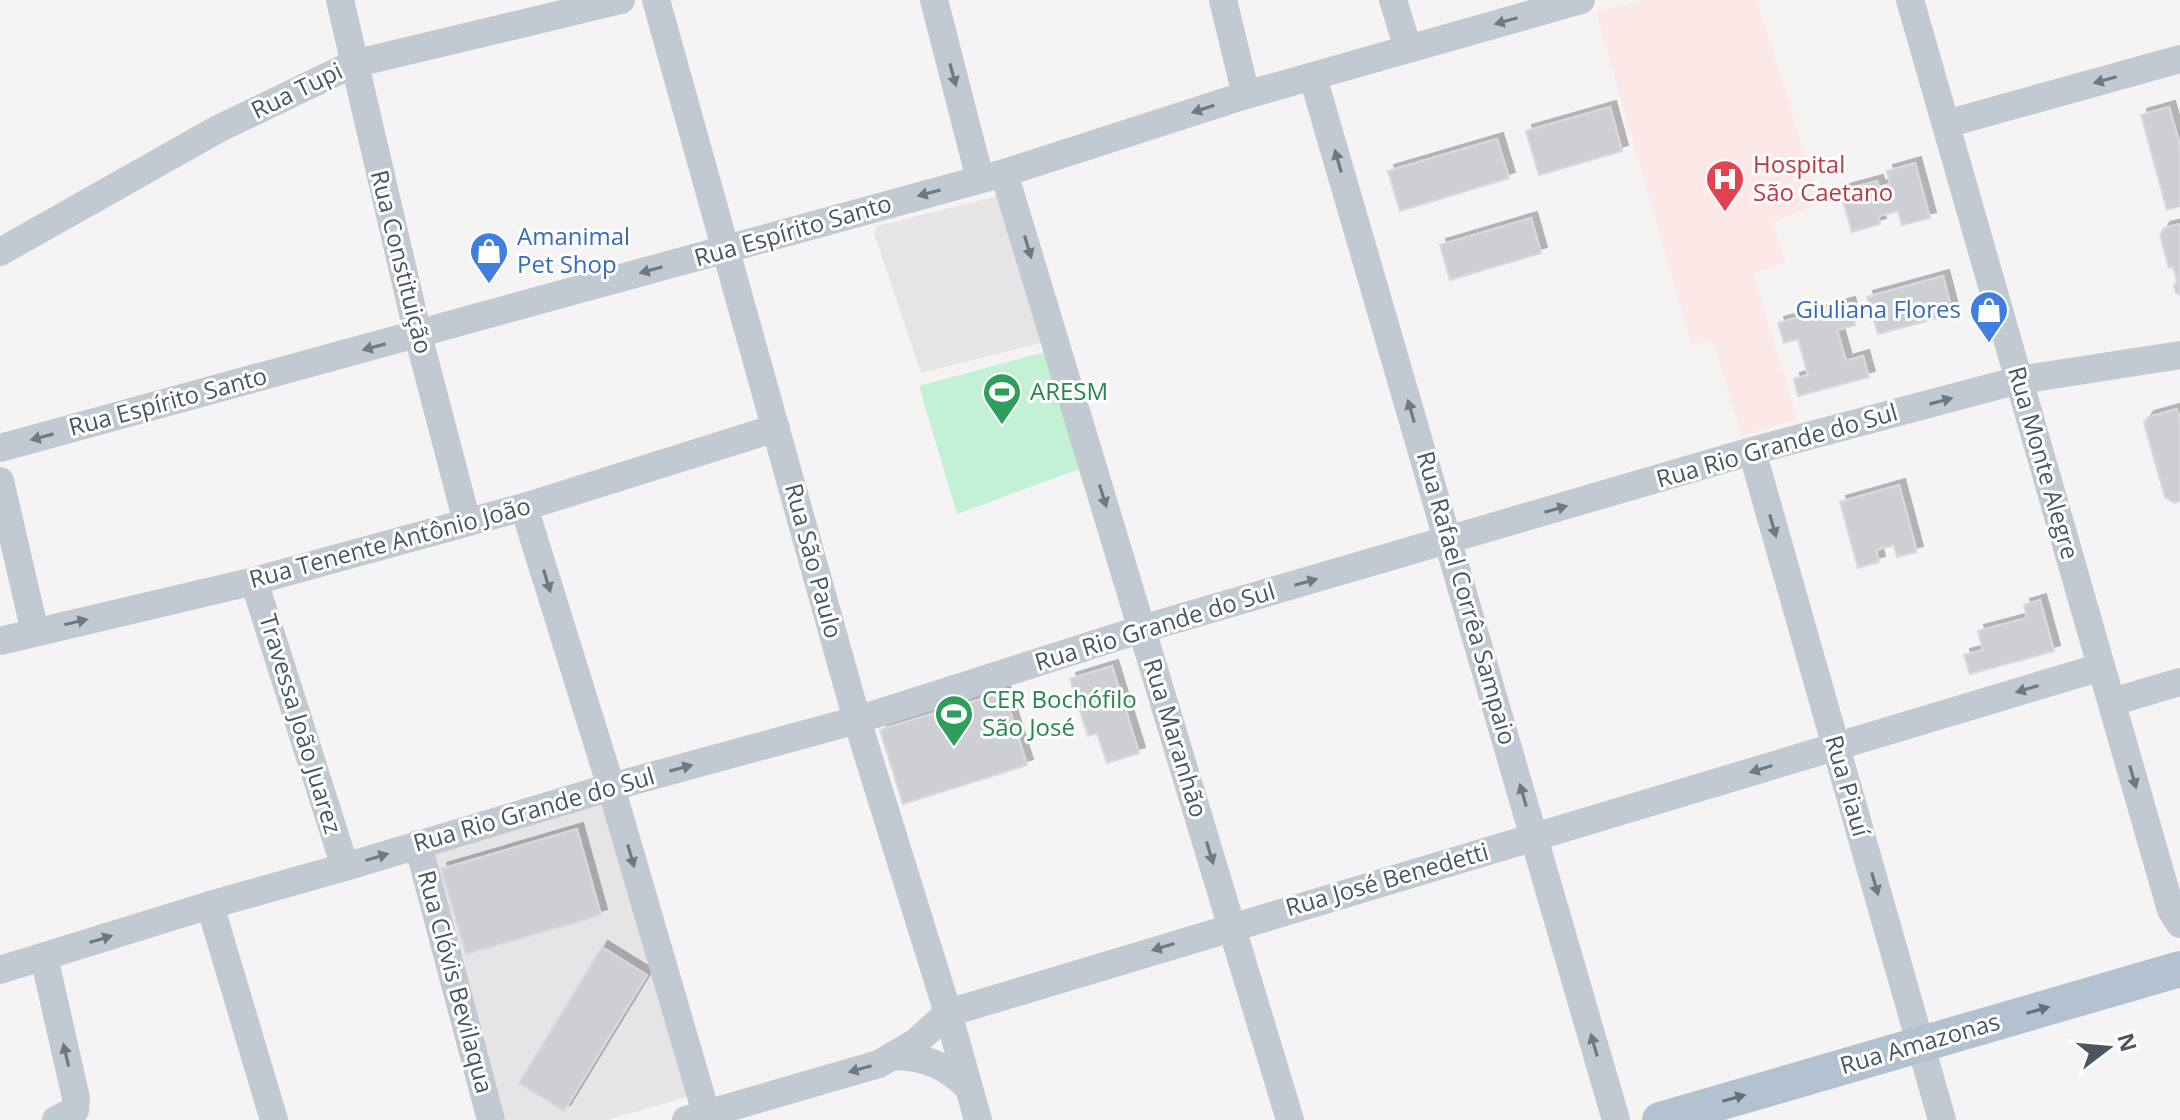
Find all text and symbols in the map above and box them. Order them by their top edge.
one-way arrow [1494,16,1519,28]
street label: Rua Tupi [245,53,348,126]
one-way arrow [948,63,960,88]
one-way arrow [2092,74,2116,87]
one-way arrow [1190,103,1214,116]
place label: Hospital São Caetano [1753,147,1893,208]
one-way arrow [1331,149,1344,173]
hospital icon: Hospital São Caetano [1704,158,1746,213]
street label: Rua Constituição [364,166,441,357]
street label: Rua Espírito Santo [690,186,895,274]
one-way arrow [916,187,940,200]
place label: Amanimal Pet Shop [517,219,630,280]
shop icon: Amanimal Pet Shop [468,230,510,285]
one-way arrow [1022,236,1035,260]
one-way arrow [639,264,663,277]
shop icon: Giuliana Flores [1968,289,2010,344]
place label: Giuliana Flores [1795,292,1961,325]
one-way arrow [361,341,386,353]
street label: Rua Espírito Santo [65,358,270,443]
street label: Rua Monte Alegre [2001,362,2088,563]
sports icon: ARESM [981,371,1023,426]
place label: ARESM [1030,374,1108,407]
street label: Rua Rio Grande do Sul [1652,394,1901,495]
one-way arrow [1929,394,1953,407]
one-way arrow [1404,399,1417,423]
one-way arrow [29,431,54,443]
street label: Rua Rafael Corrêa Sampaio [1410,447,1525,748]
street label: Rua São Paulo [778,479,851,642]
one-way arrow [1097,485,1110,509]
street label: Rua Tenente Antônio João [245,488,534,595]
one-way arrow [1544,502,1568,515]
one-way arrow [1767,515,1780,539]
one-way arrow [541,570,554,594]
street label: Rua Rio Grande do Sul [1030,573,1279,678]
one-way arrow [1293,575,1318,587]
street label: Travessa João Juarez [252,610,351,838]
one-way arrow [63,615,88,628]
street label: Rua Maranhão [1137,654,1216,821]
place label: CER Bochófilo São José [982,682,1137,743]
one-way arrow [2014,683,2038,696]
sports icon: CER Bochófilo São José [933,693,975,748]
street label: Rua Piauí [1818,731,1879,841]
street label: Rua Rio Grande do Sul [409,758,658,859]
one-way arrow [669,761,693,774]
one-way arrow [1748,763,1772,776]
one-way arrow [2127,765,2140,789]
one-way arrow [1516,783,1529,807]
street label: Rua José Benedetti [1281,834,1492,923]
one-way arrow [1204,841,1217,865]
one-way arrow [626,844,638,869]
one-way arrow [366,850,390,863]
street label: Rua Clóvis Bevilaqua [411,866,502,1097]
one-way arrow [1869,872,1881,897]
one-way arrow [90,932,114,944]
one-way arrow [1150,941,1174,954]
one-way arrow [2026,1003,2050,1016]
street label: Rua Amazonas [1836,1004,2003,1081]
north arrow [2068,1008,2148,1088]
text: N [2111,1029,2145,1055]
one-way arrow [1587,1033,1600,1057]
one-way arrow [60,1042,72,1067]
one-way arrow [848,1064,873,1076]
one-way arrow [1723,1091,1747,1104]

